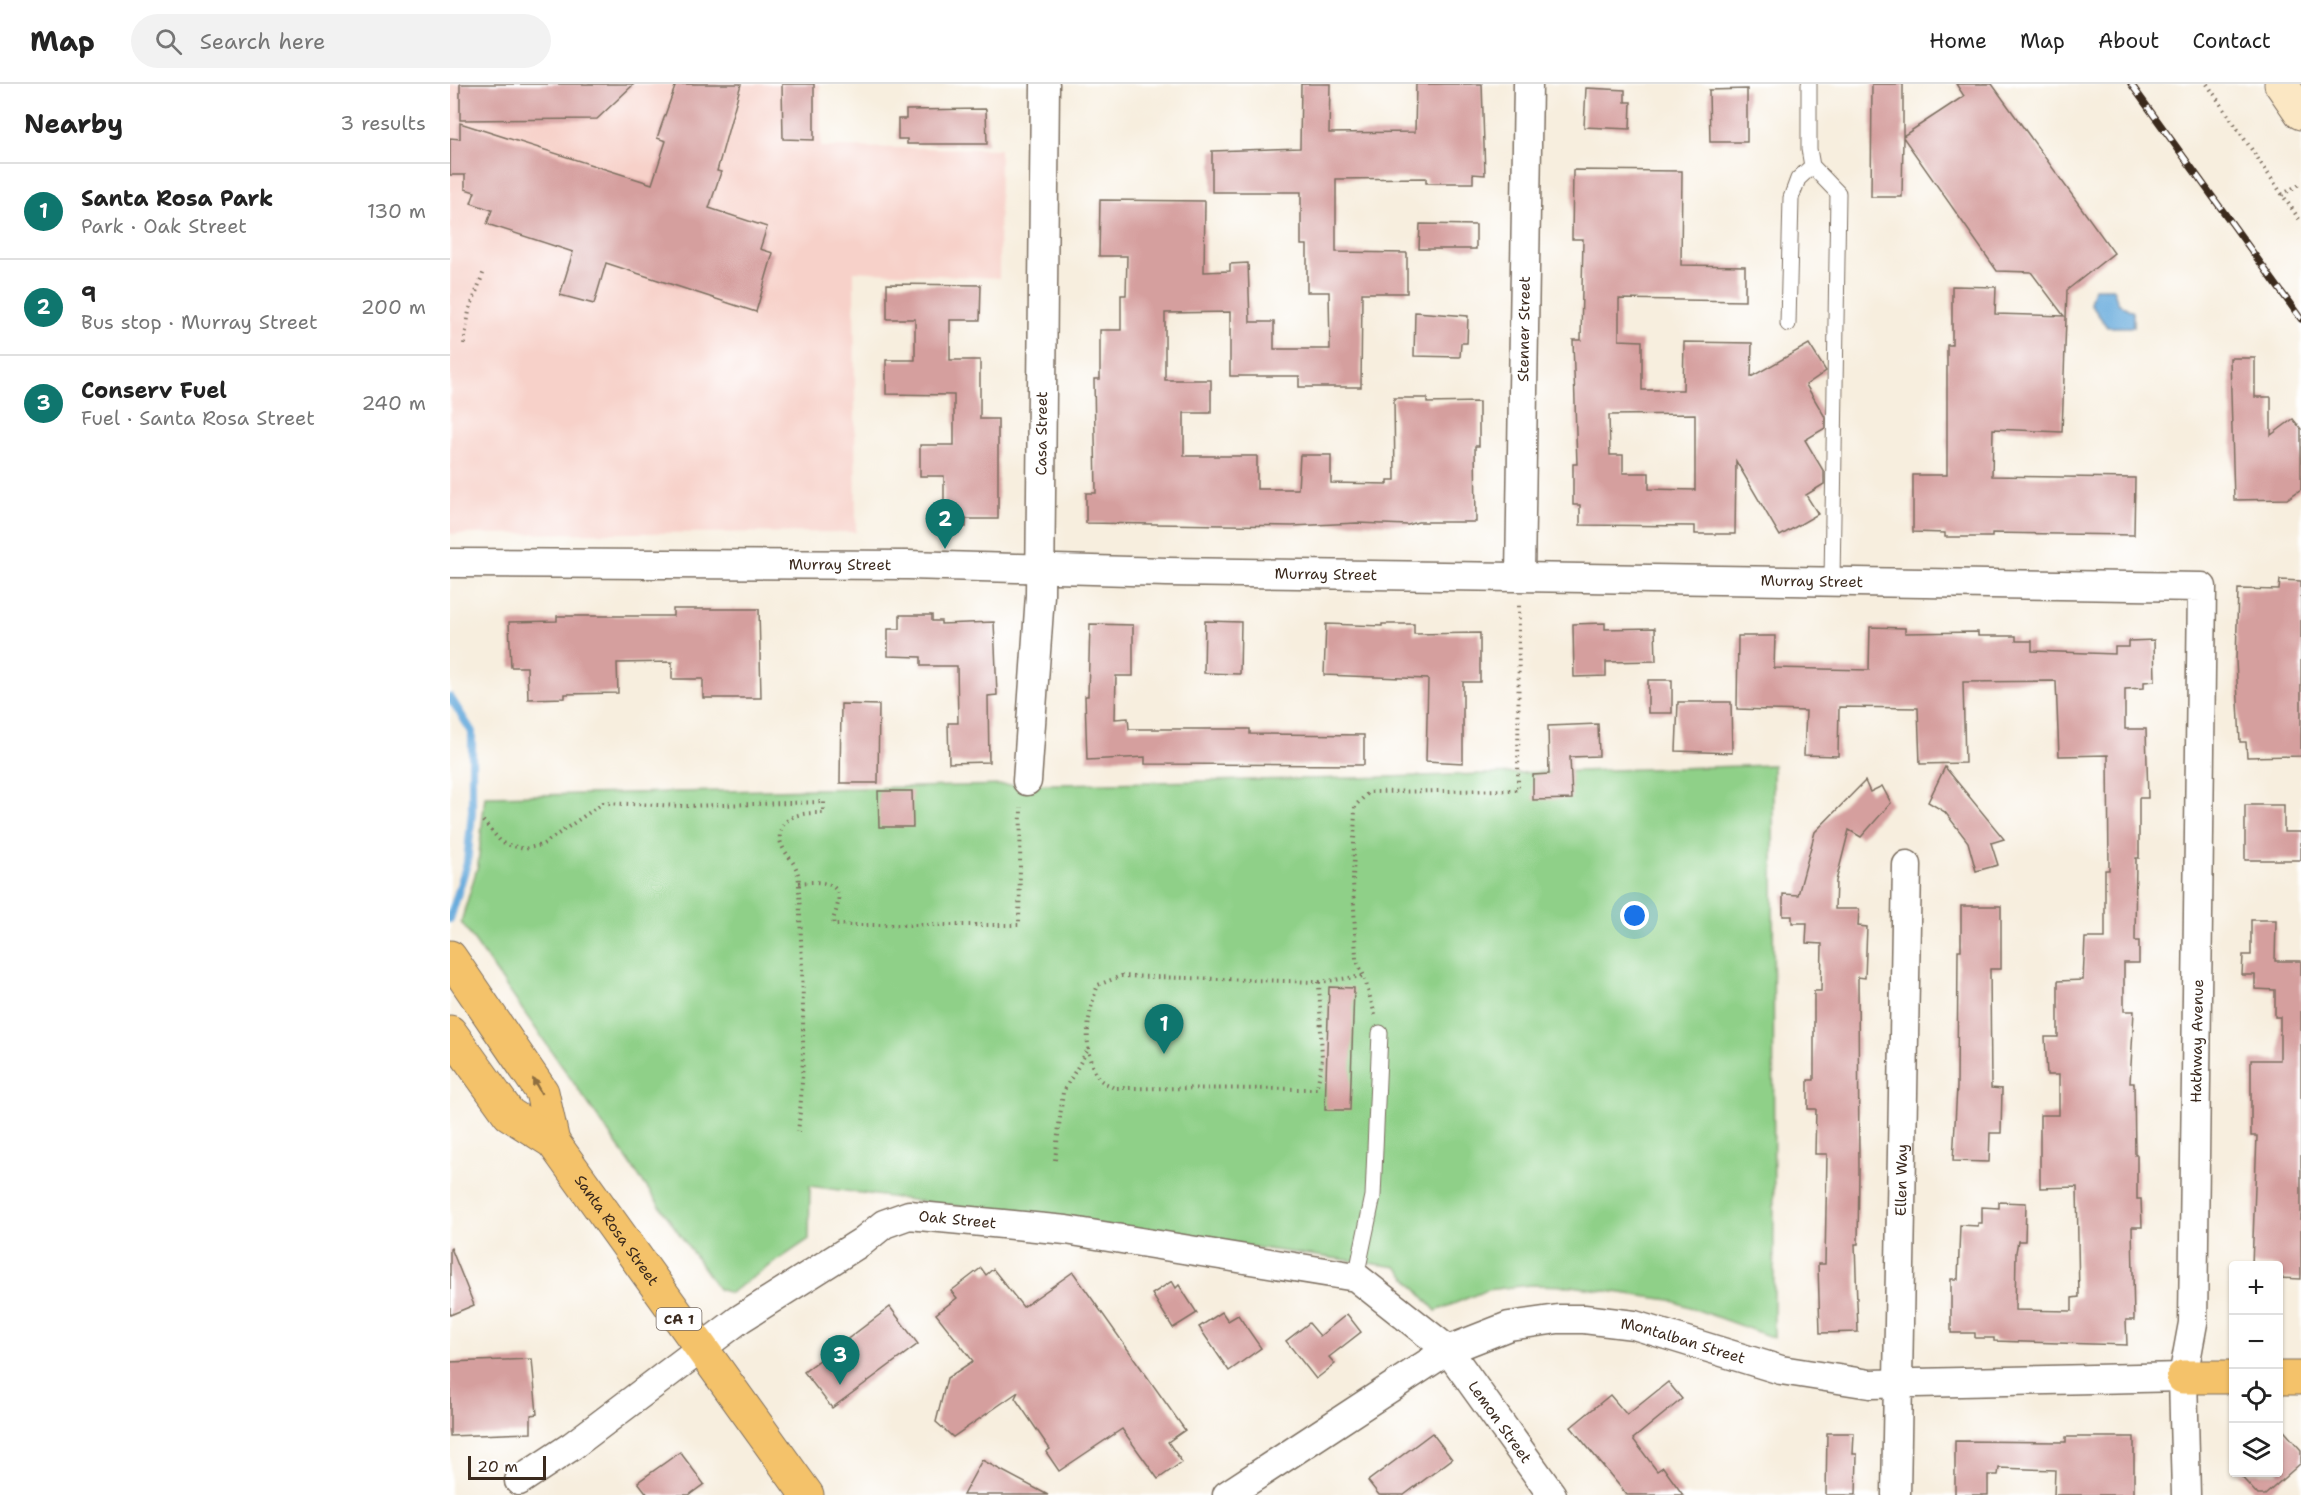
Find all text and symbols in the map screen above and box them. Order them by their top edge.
search box [131,14,551,68]
text: Map [30,22,95,60]
icon: search [152,25,185,58]
text: Search here [200,27,325,56]
text: Home [1929,27,1987,55]
text: Map [2020,27,2065,55]
text: About [2098,27,2159,55]
text: Contact [2192,27,2271,55]
text: Nearby [24,106,123,141]
text: 3 results [340,110,426,136]
text: Santa Rosa Park [81,184,273,213]
text: 1 [39,198,48,224]
text: 130 m [367,198,426,224]
text: Park · Oak Street [81,213,247,239]
street label: Stenner Street [1513,276,1535,382]
text: 9 [81,280,96,309]
text: 2 [37,294,51,320]
text: 200 m [361,294,426,320]
text: Bus stop · Murray Street [81,309,318,335]
text: Conserv Fuel [81,376,227,405]
text: 3 [37,390,51,416]
text: 240 m [361,390,426,416]
street label: Casa Street [1031,391,1052,476]
text: Fuel · Santa Rosa Street [81,405,315,431]
pin: 2 [926,500,964,549]
street label: Murray Street [789,554,891,575]
street label: Murray Street [1274,564,1377,585]
street label: Murray Street [1760,571,1863,592]
your location [1620,901,1649,930]
street label: Hathway Avenue [2186,979,2208,1103]
pin: 1 [1144,1004,1184,1054]
one-way arrow [532,1078,543,1094]
street label: Ellen Way [1891,1144,1912,1216]
street label: Santa Rosa Street [570,1171,663,1290]
street label: Oak Street [918,1206,997,1233]
map controls [2229,1261,2283,1477]
button: + [2229,1261,2283,1315]
road number: CA 1 [656,1308,702,1330]
street label: Montalban Street [1620,1313,1748,1368]
button: − [2229,1315,2283,1369]
pin: 3 [820,1336,860,1385]
button: locate [2229,1369,2283,1423]
street label: Lemon Street [1463,1377,1536,1467]
button: layers [2229,1423,2283,1477]
scale bar [468,1453,546,1480]
text: 20 m [477,1456,518,1477]

